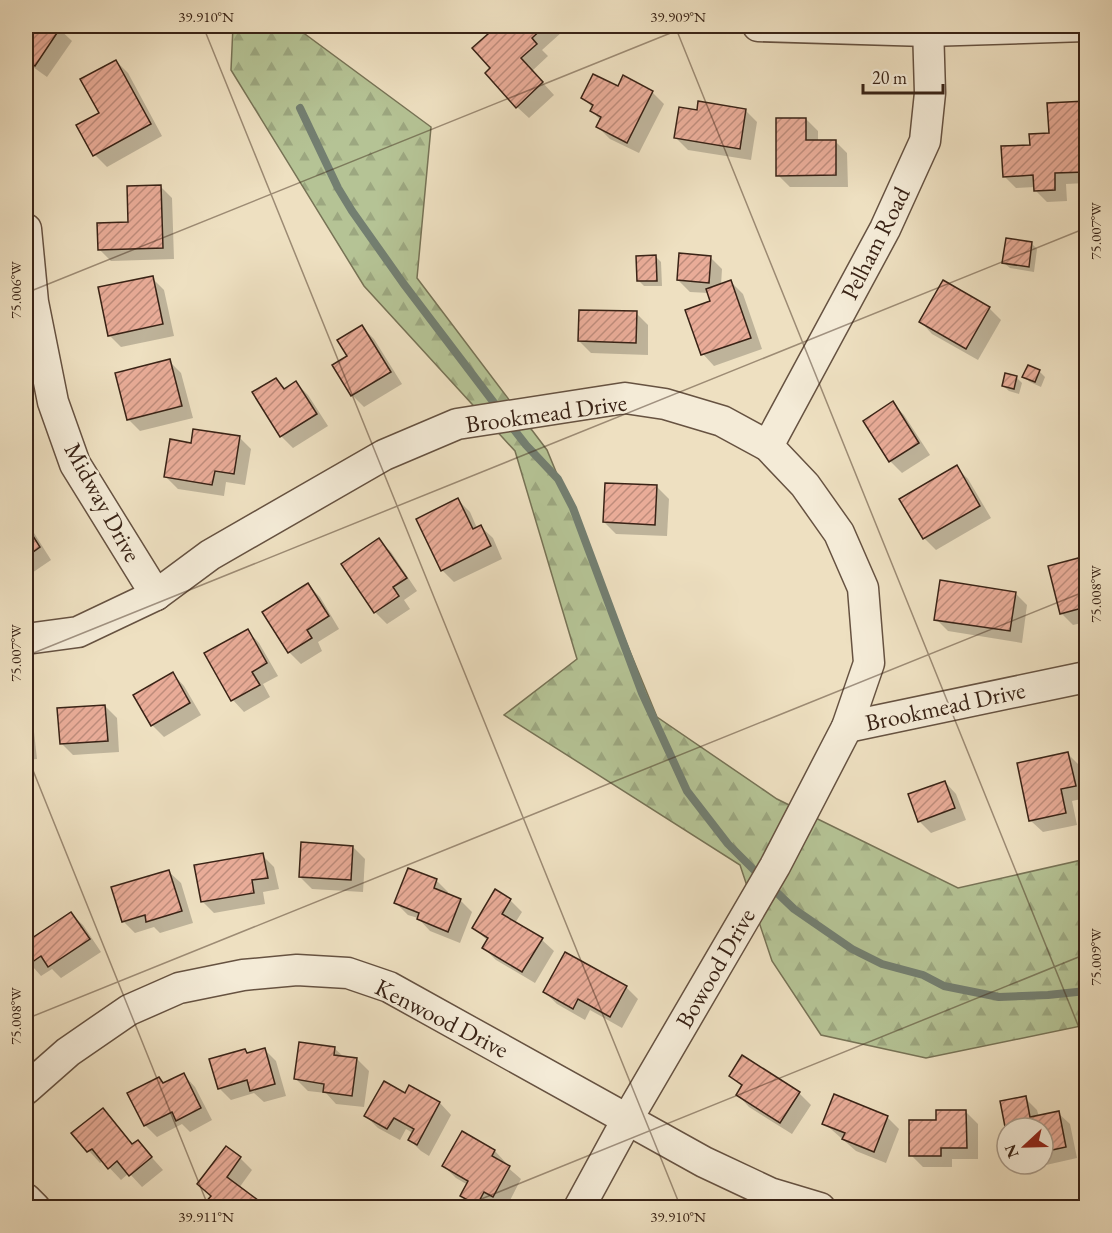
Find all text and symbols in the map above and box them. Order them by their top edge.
text: 39.910°N [178,7,234,26]
text: 39.909°N [650,7,706,26]
scale bar [863,57,942,95]
text: 20 m [872,66,907,89]
street label: Pelham Road [833,180,917,305]
text: 75.007°W [1086,202,1105,260]
text: 75.006°W [6,261,25,319]
street label: Brookmead Drive [463,386,629,440]
street label: Midway Drive [58,437,148,567]
text: 75.008°W [1086,565,1105,623]
text: 75.007°W [6,624,25,682]
street label: Brookmead Drive [862,674,1028,738]
street label: Bowood Drive [668,902,762,1034]
text: 75.009°W [1086,928,1105,986]
street label: Kenwood Drive [370,971,514,1065]
text: 75.008°W [6,987,25,1045]
north arrow [995,1116,1055,1176]
text: N [999,1141,1024,1161]
text: 39.911°N [178,1207,234,1226]
text: 39.910°N [650,1207,706,1226]

